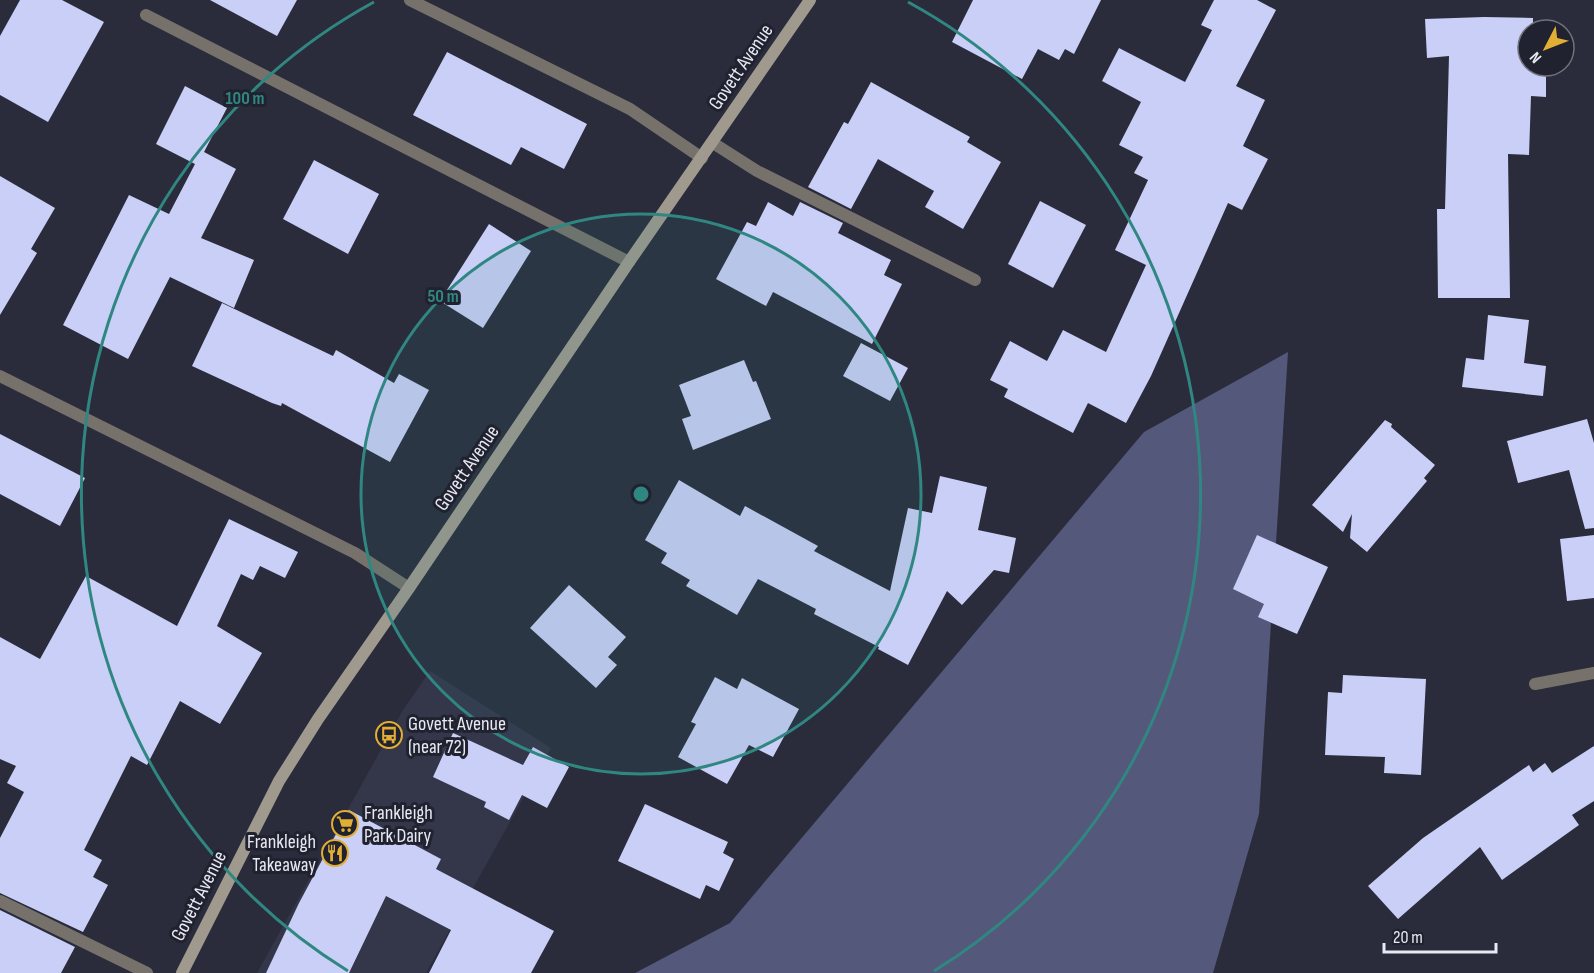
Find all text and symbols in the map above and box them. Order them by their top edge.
north arrow [1516,18,1576,78]
street label: Govett Avenue [704,20,778,114]
text: N [1526,48,1546,67]
text: 100 m [226,88,265,109]
text: 50 m [427,286,459,307]
street label: Govett Avenue [430,421,504,515]
centre of rings [631,484,651,504]
place label: Govett Avenue (near 72) [408,712,506,759]
bus stop icon: Govett Avenue (near 72) [374,720,404,750]
place label: Frankleigh Park Dairy [364,801,433,848]
supermarket icon: Frankleigh Park Dairy [330,809,360,839]
place label: Frankleigh Takeaway [247,830,316,877]
restaurant icon: Frankleigh Takeaway [320,838,350,868]
street label: Govett Avenue [166,847,232,945]
scale bar [1384,916,1496,954]
text: 20 m [1393,927,1423,948]

